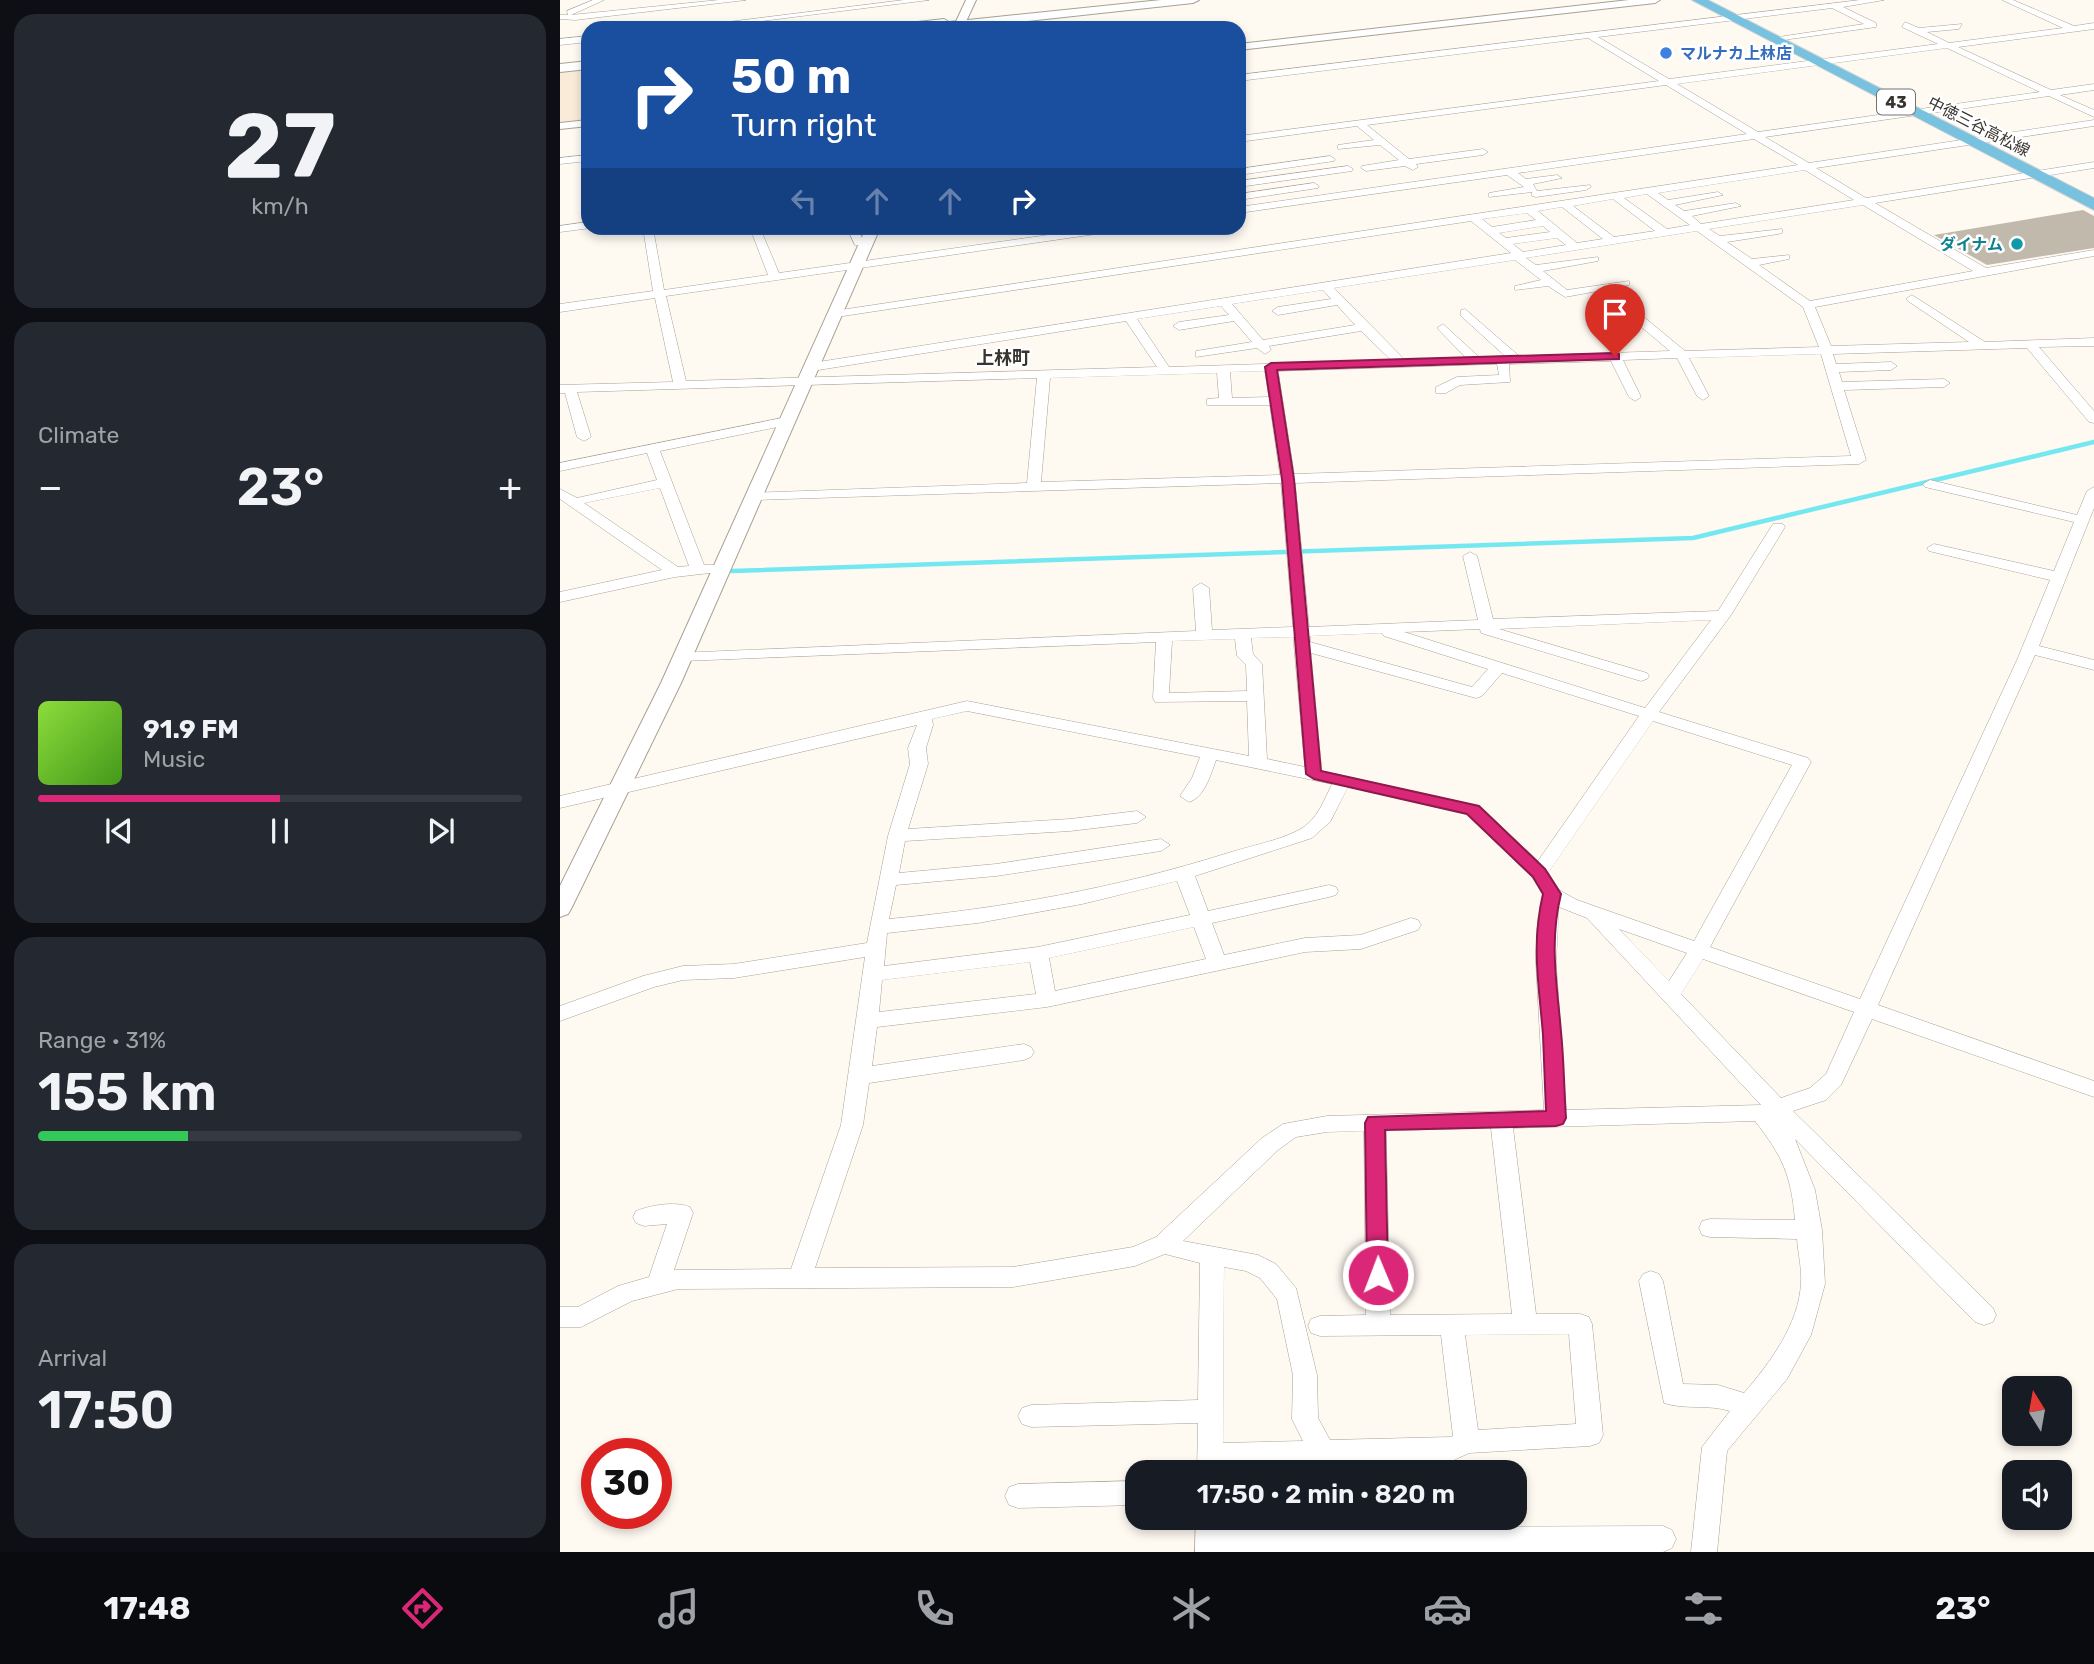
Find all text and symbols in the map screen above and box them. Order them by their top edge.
place label: マルナカ上林店 [1680,44,1792,63]
marker: マルナカ上林店 [1658,45,1674,61]
text: 50 m [731,47,851,105]
icon: right [616,49,707,140]
road number: 43 [1877,90,1915,114]
text: 27 [224,92,336,200]
street label: 中徳三谷高松線 [1925,93,2033,160]
text: Turn right [731,106,876,144]
icon: left [785,182,823,220]
icon: ahead [858,182,896,220]
icon: ahead [931,182,969,220]
icon: right [1004,182,1042,220]
text: km/h [251,192,309,220]
place label: ダイナム [1940,235,2003,254]
marker: ダイナム [2009,236,2025,252]
pin [1585,284,1645,356]
icon: arrive [1596,295,1634,333]
district label: 上林町 [976,347,1030,369]
text: Climate [38,421,119,449]
text: 23° [237,456,324,518]
text: − [38,464,63,510]
text: + [498,464,522,510]
text: 91.9 FM [143,714,239,745]
text: Music [143,745,205,773]
icon: previous [100,812,138,850]
icon: pause [261,812,299,850]
icon: next [422,812,460,850]
text: Range · 31% [38,1026,166,1054]
text: 155 km [38,1061,217,1123]
position arrow [1341,1238,1415,1312]
text: Arrival [38,1344,107,1372]
north arrow [2002,1376,2072,1446]
map controls [2002,1376,2072,1530]
text: 17:50 [38,1379,174,1441]
speed limit sign: 30 [581,1438,672,1529]
button: sound [2002,1460,2072,1530]
text: 17:50 · 2 min · 820 m [1197,1479,1455,1510]
icon: directions [398,1584,447,1633]
icon: music [654,1584,703,1633]
icon: phone [910,1584,959,1633]
icon: climate [1167,1584,1216,1633]
icon: car [1423,1584,1472,1633]
icon: filters [1679,1584,1728,1633]
text: 17:48 [104,1589,191,1627]
text: 23° [1935,1589,1990,1627]

